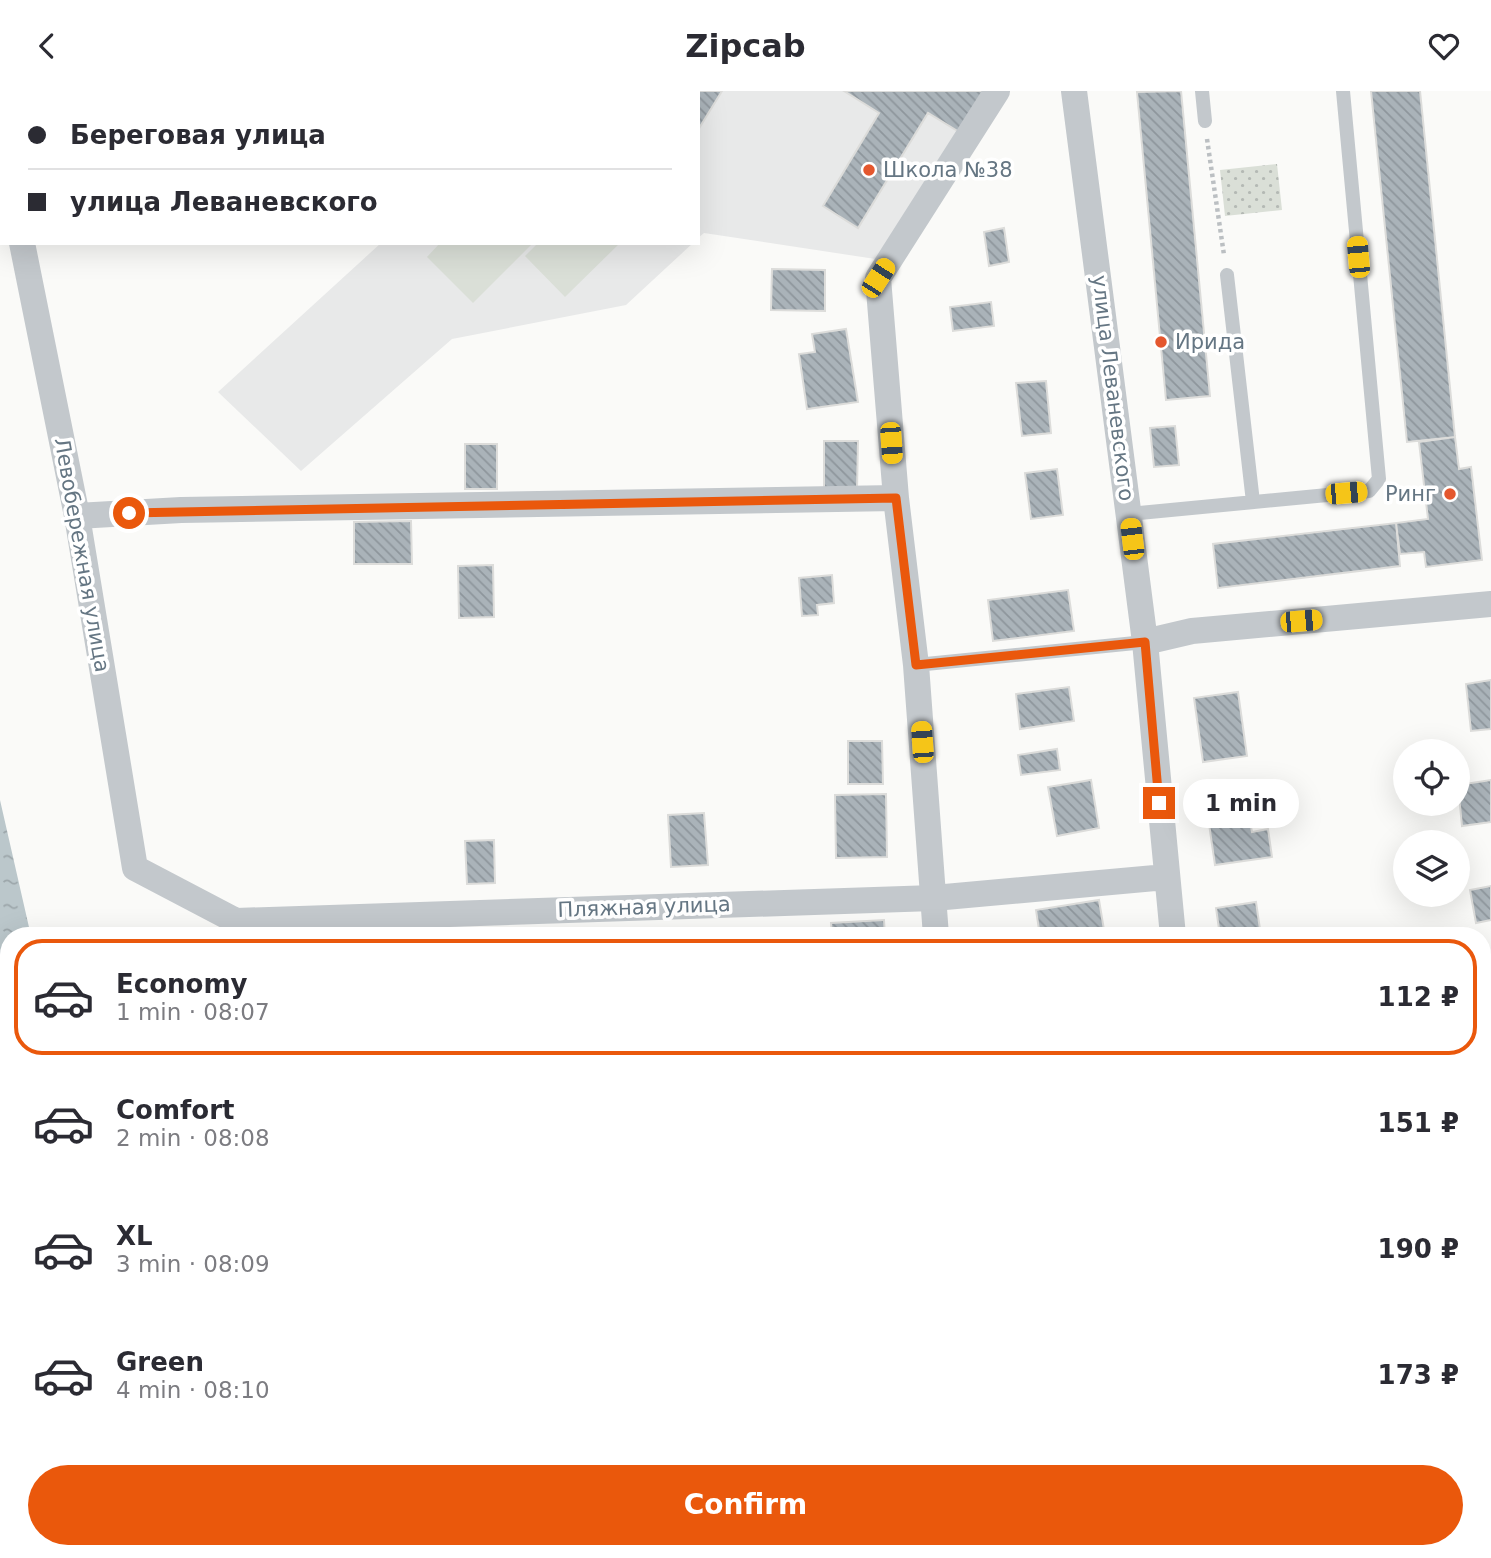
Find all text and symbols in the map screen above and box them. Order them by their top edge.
icon: back [28,27,66,65]
text: Zipcab [685,27,806,65]
icon: heart [1425,27,1463,65]
text: Береговая улица [70,120,326,150]
place label: Школа №38 [883,158,1013,182]
marker: Школа №38 [861,162,877,178]
text: улица Леваневского [70,187,378,217]
car [1346,235,1371,279]
car [858,255,899,301]
street label: улица Леваневского [1087,274,1139,502]
place label: Ирида [1175,330,1245,354]
marker: Ирида [1153,334,1169,350]
car [880,421,903,465]
street label: Левобережная улица [50,436,114,674]
car [1325,481,1368,505]
place label: Ринг [1385,482,1436,506]
marker: Ринг [1442,486,1458,502]
route start [113,497,145,529]
car [1120,517,1145,561]
car [1280,609,1323,633]
car [911,720,934,764]
map controls [1393,739,1470,907]
button: locate [1393,739,1470,816]
callout: 1 min [1184,779,1299,827]
route end [1143,787,1175,819]
text: 1 min [1205,790,1277,816]
button: layers [1393,830,1470,907]
street label: Пляжная улица [557,892,731,922]
icon: car [32,966,95,1029]
text: Economy [116,969,247,999]
text: 112 ₽ [1378,982,1459,1012]
text: 1 min · 08:07 [116,999,270,1025]
icon: car [32,1092,95,1155]
text: Comfort [116,1095,234,1125]
text: 151 ₽ [1378,1108,1459,1138]
text: 2 min · 08:08 [116,1125,270,1151]
icon: car [32,1218,95,1281]
text: XL [116,1221,153,1251]
text: 190 ₽ [1378,1234,1459,1264]
text: 3 min · 08:09 [116,1251,270,1277]
icon: car [32,1344,95,1407]
text: Green [116,1347,204,1377]
text: 173 ₽ [1378,1360,1459,1390]
text: 4 min · 08:10 [116,1377,270,1403]
button: Confirm [28,1465,1463,1545]

